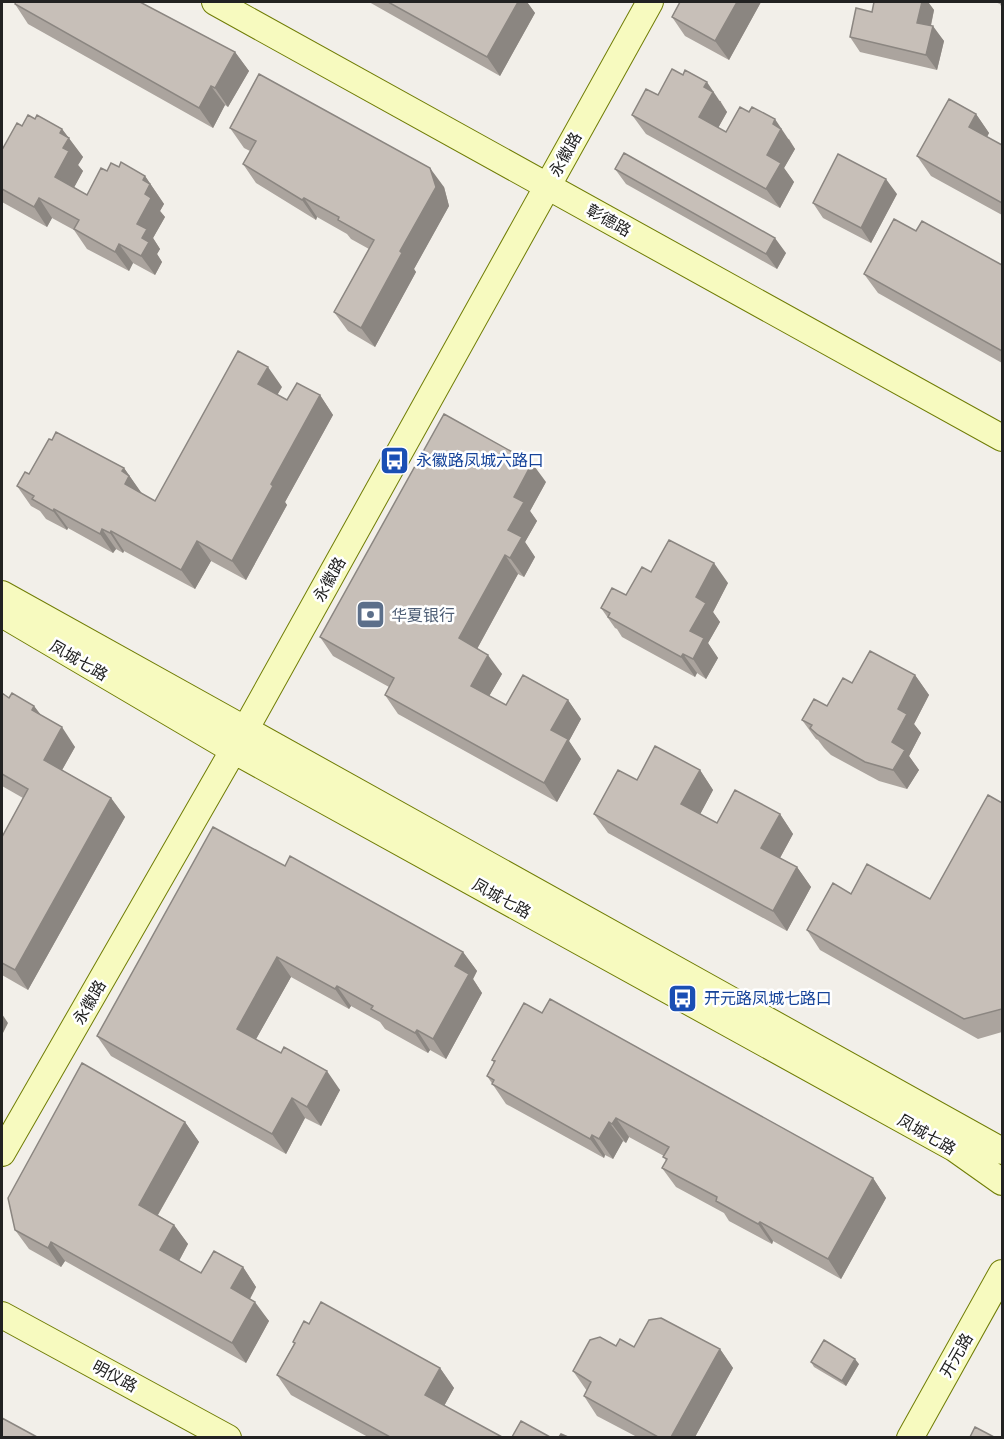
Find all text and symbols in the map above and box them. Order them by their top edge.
street label: 永徽路 [545,129,585,180]
street label: 彰德路 [583,200,634,240]
bus stop icon: 永徽路凤城六路口 [379,444,411,476]
place label: 永徽路凤城六路口 [416,451,544,470]
street label: 永徽路 [309,554,349,605]
bank icon: 华夏银行 [354,599,386,631]
place label: 华夏银行 [391,606,455,625]
street label: 凤城七路 [46,636,111,685]
street label: 凤城七路 [469,875,534,922]
street label: 永徽路 [69,977,110,1028]
bus stop icon: 开元路凤城七路口 [667,982,699,1014]
place label: 开元路凤城七路口 [704,989,832,1008]
street label: 凤城七路 [894,1110,959,1159]
street label: 开元路 [936,1330,977,1381]
street label: 明仪路 [89,1357,140,1396]

